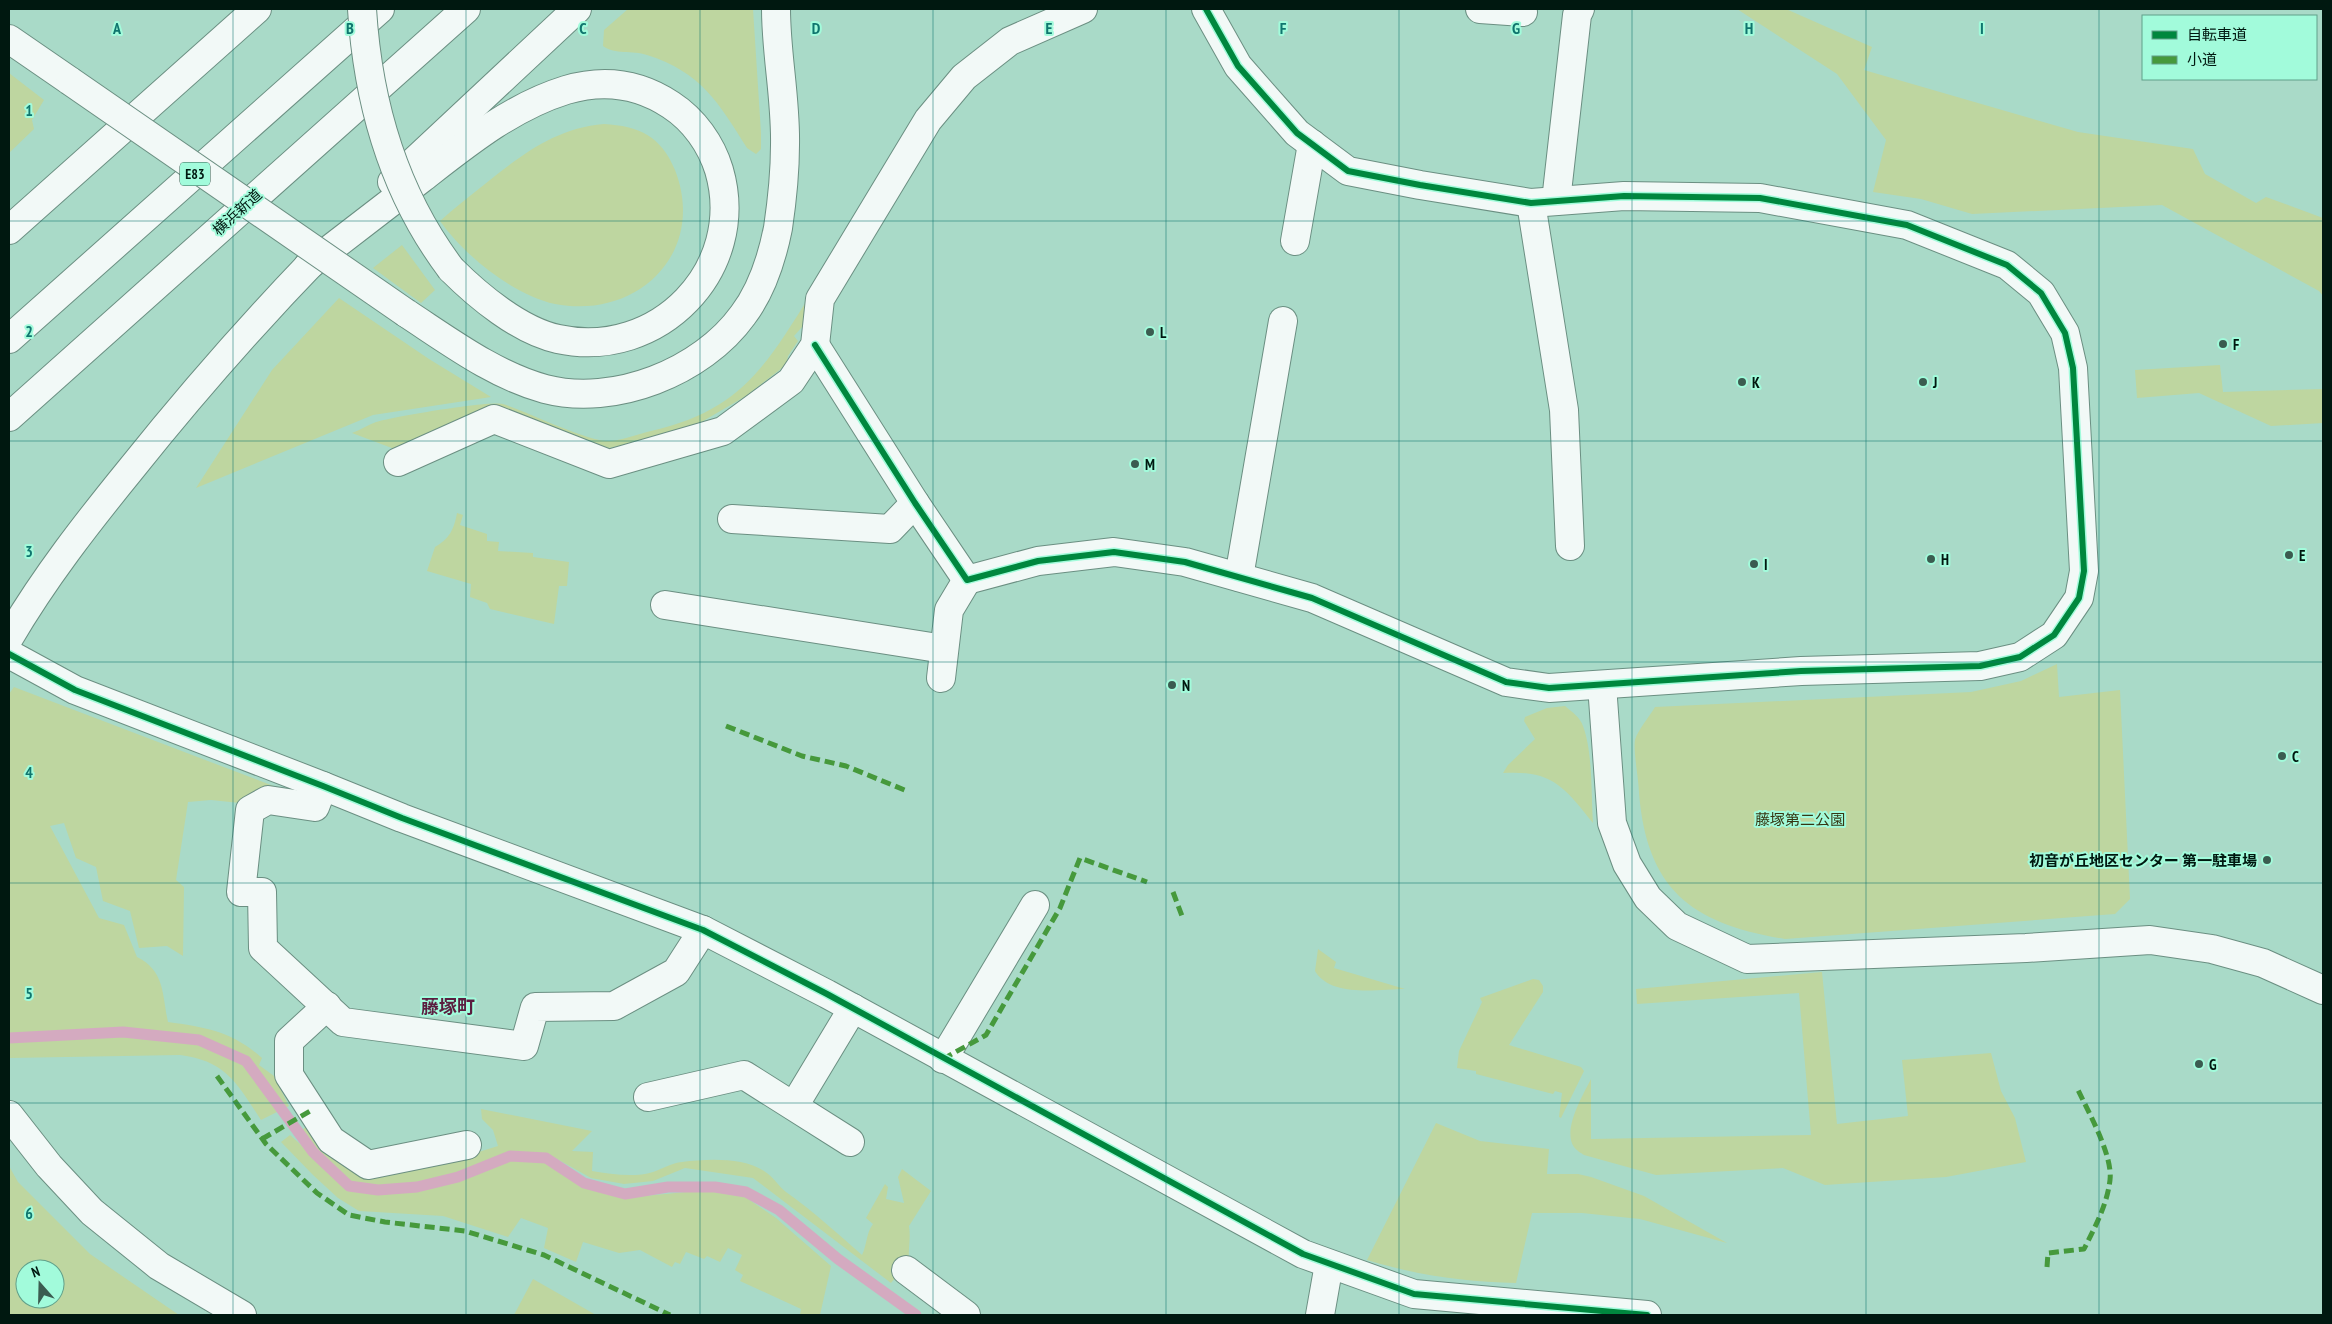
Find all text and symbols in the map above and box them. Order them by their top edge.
legend [2142,15,2317,80]
text: A [112,18,122,38]
text: B [346,18,354,38]
text: C [579,18,587,38]
text: D [812,18,821,38]
text: E [1046,18,1053,38]
text: F [1280,18,1287,38]
text: G [1512,18,1520,38]
text: H [1745,18,1753,38]
text: I [1980,18,1984,38]
text: 自転車道 [2187,25,2247,44]
text: 小道 [2187,50,2217,69]
text: 1 [25,100,33,120]
road number: E83 [180,162,210,185]
street label: 横浜新道 [208,185,266,239]
text: 2 [25,321,33,341]
place label: L [1160,323,1167,342]
marker: L [1144,326,1156,338]
place label: F [2233,335,2239,354]
marker: F [2217,338,2229,350]
place label: K [1752,373,1760,392]
place label: J [1932,373,1937,392]
marker: K [1736,376,1748,388]
marker: J [1917,376,1929,388]
place label: M [1145,455,1155,474]
marker: M [1129,458,1141,470]
text: 3 [25,541,33,561]
place label: E [2299,546,2305,565]
marker: E [2283,549,2295,561]
place label: H [1941,550,1949,569]
marker: H [1925,553,1937,565]
place label: I [1764,555,1768,574]
marker: I [1748,558,1760,570]
place label: N [1182,676,1190,695]
marker: N [1166,679,1178,691]
place label: C [2292,747,2299,766]
marker: C [2276,750,2288,762]
text: 4 [25,762,33,782]
park label: 藤塚第二公園 [1755,810,1845,829]
place label: 初音が丘地区センター 第一駐車場 [2029,851,2257,870]
marker: 初音が丘地区センター 第一駐車場 [2261,854,2273,866]
text: 5 [25,983,33,1003]
district label: 藤塚町 [421,995,475,1018]
place label: G [2209,1055,2217,1074]
marker: G [2193,1058,2205,1070]
text: 6 [25,1203,33,1223]
north arrow [15,1259,65,1309]
text: N [29,1262,42,1282]

